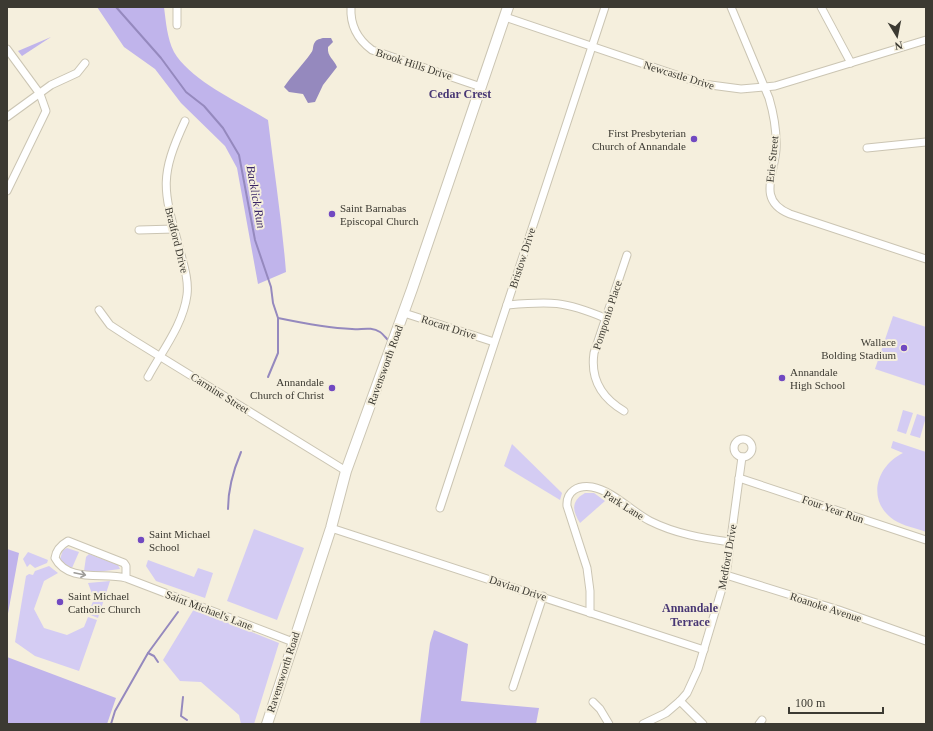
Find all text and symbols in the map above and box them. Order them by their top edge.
north arrow [877,16,917,56]
text: N [894,39,904,52]
street label: Brook Hills Drive [374,46,454,82]
street label: Newcastle Drive [642,59,716,92]
district label: Cedar Crest [429,87,491,101]
place label: First Presbyterian Church of Annandale [592,127,686,152]
marker: First Presbyterian Church of Annandale [689,134,699,144]
street label: Erie Street [764,135,780,183]
water label: Backlick Run [244,164,268,230]
place label: Saint Barnabas Episcopal Church [340,202,419,227]
street label: Bradford Drive [163,206,191,274]
marker: Saint Barnabas Episcopal Church [327,209,337,219]
street label: Bristow Drive [507,226,537,290]
street label: Pomponio Place [590,279,624,351]
street label: Rocart Drive [420,312,478,342]
street label: Ravensworth Road [365,323,405,407]
place label: Wallace Bolding Stadium [821,336,896,361]
marker: Wallace Bolding Stadium [899,343,909,353]
place label: Annandale High School [790,366,845,391]
street label: Carmine Street [189,370,251,416]
marker: Annandale High School [777,373,787,383]
place label: Annandale Church of Christ [250,376,324,401]
marker: Annandale Church of Christ [327,383,337,393]
street label: Park Lane [602,488,646,522]
street label: Four Year Run [801,493,866,525]
street label: Medford Drive [715,523,739,591]
place label: Saint Michael School [149,528,210,553]
marker: Saint Michael School [136,535,146,545]
one-way arrow [73,570,86,578]
street label: Davian Drive [488,573,548,603]
street label: Saint Michael's Lane [164,588,254,632]
place label: Saint Michael Catholic Church [68,590,141,615]
street label: Roanoke Avenue [789,590,863,624]
marker: Saint Michael Catholic Church [55,597,65,607]
district label: Annandale Terrace [662,601,719,629]
street label: Ravensworth Road [264,630,302,714]
scale bar [789,689,883,715]
text: 100 m [795,696,826,710]

